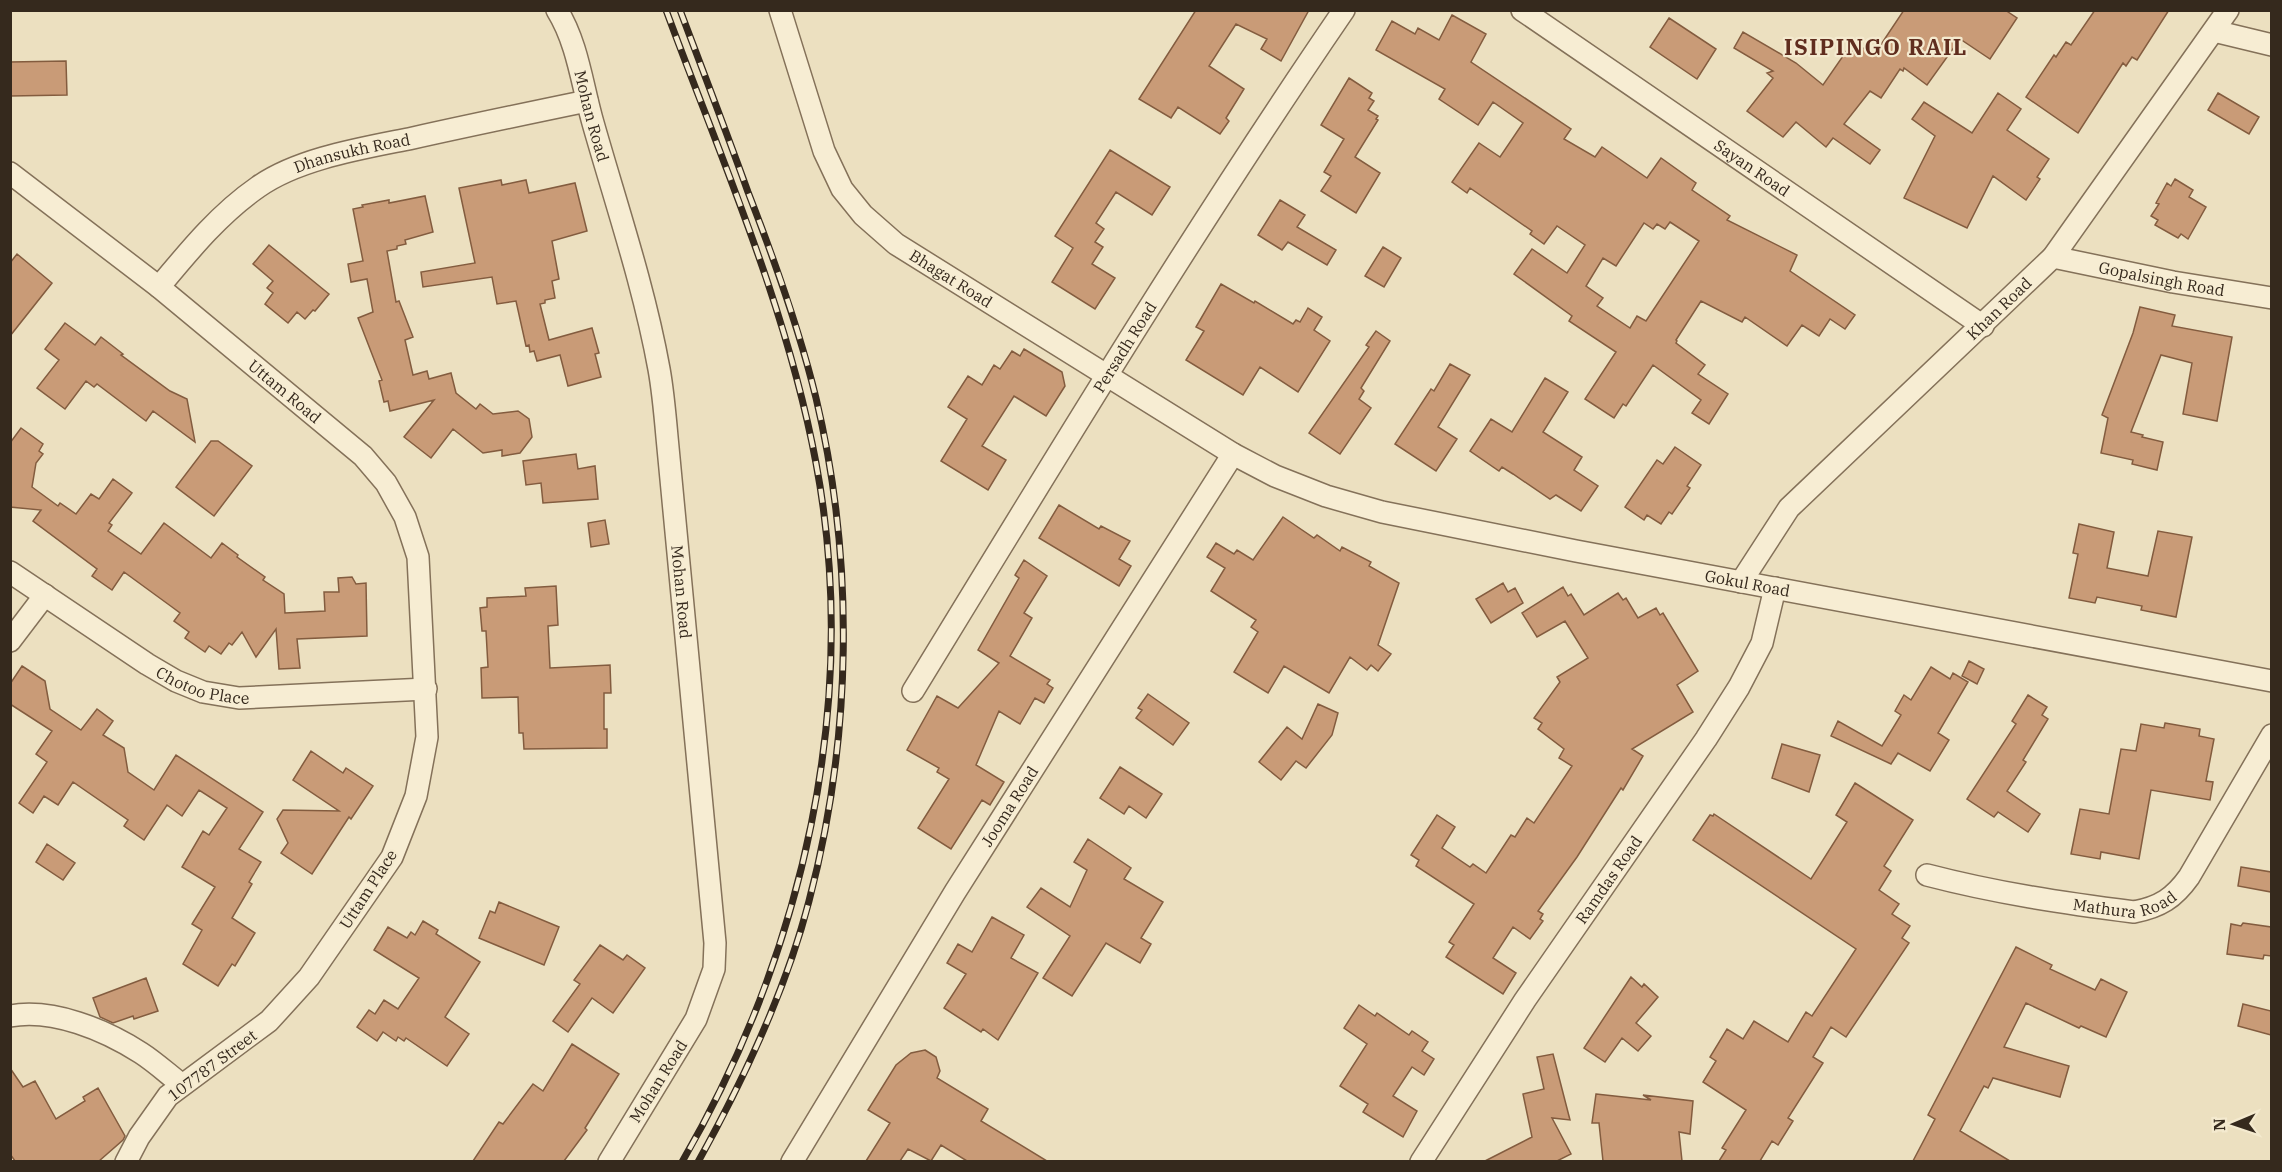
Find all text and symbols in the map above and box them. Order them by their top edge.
district label: ISIPINGO RAIL [1784,32,1968,61]
street label: Mohan Road [570,68,614,164]
street label: Dhansukh Road [291,129,412,177]
street label: Sayan Road [1710,135,1794,201]
street label: Bhagat Road [906,245,997,312]
street label: Gopalsingh Road [2097,257,2227,300]
street label: Khan Road [1962,273,2036,344]
street label: Persadh Road [1089,297,1161,396]
street label: Uttam Road [244,355,326,427]
street label: Mohan Road [667,544,696,640]
street label: Gokul Road [1703,565,1792,601]
street label: Chotoo Place [153,662,250,708]
street label: Jooma Road [977,762,1042,850]
street label: Ramdas Road [1571,831,1646,928]
street label: Uttam Place [335,845,401,933]
street label: Mathura Road [2072,886,2181,922]
street label: 107787 Street [164,1025,261,1105]
street label: Mohan Road [625,1036,691,1126]
north arrow [2204,1094,2264,1154]
text: N [2209,1118,2229,1131]

